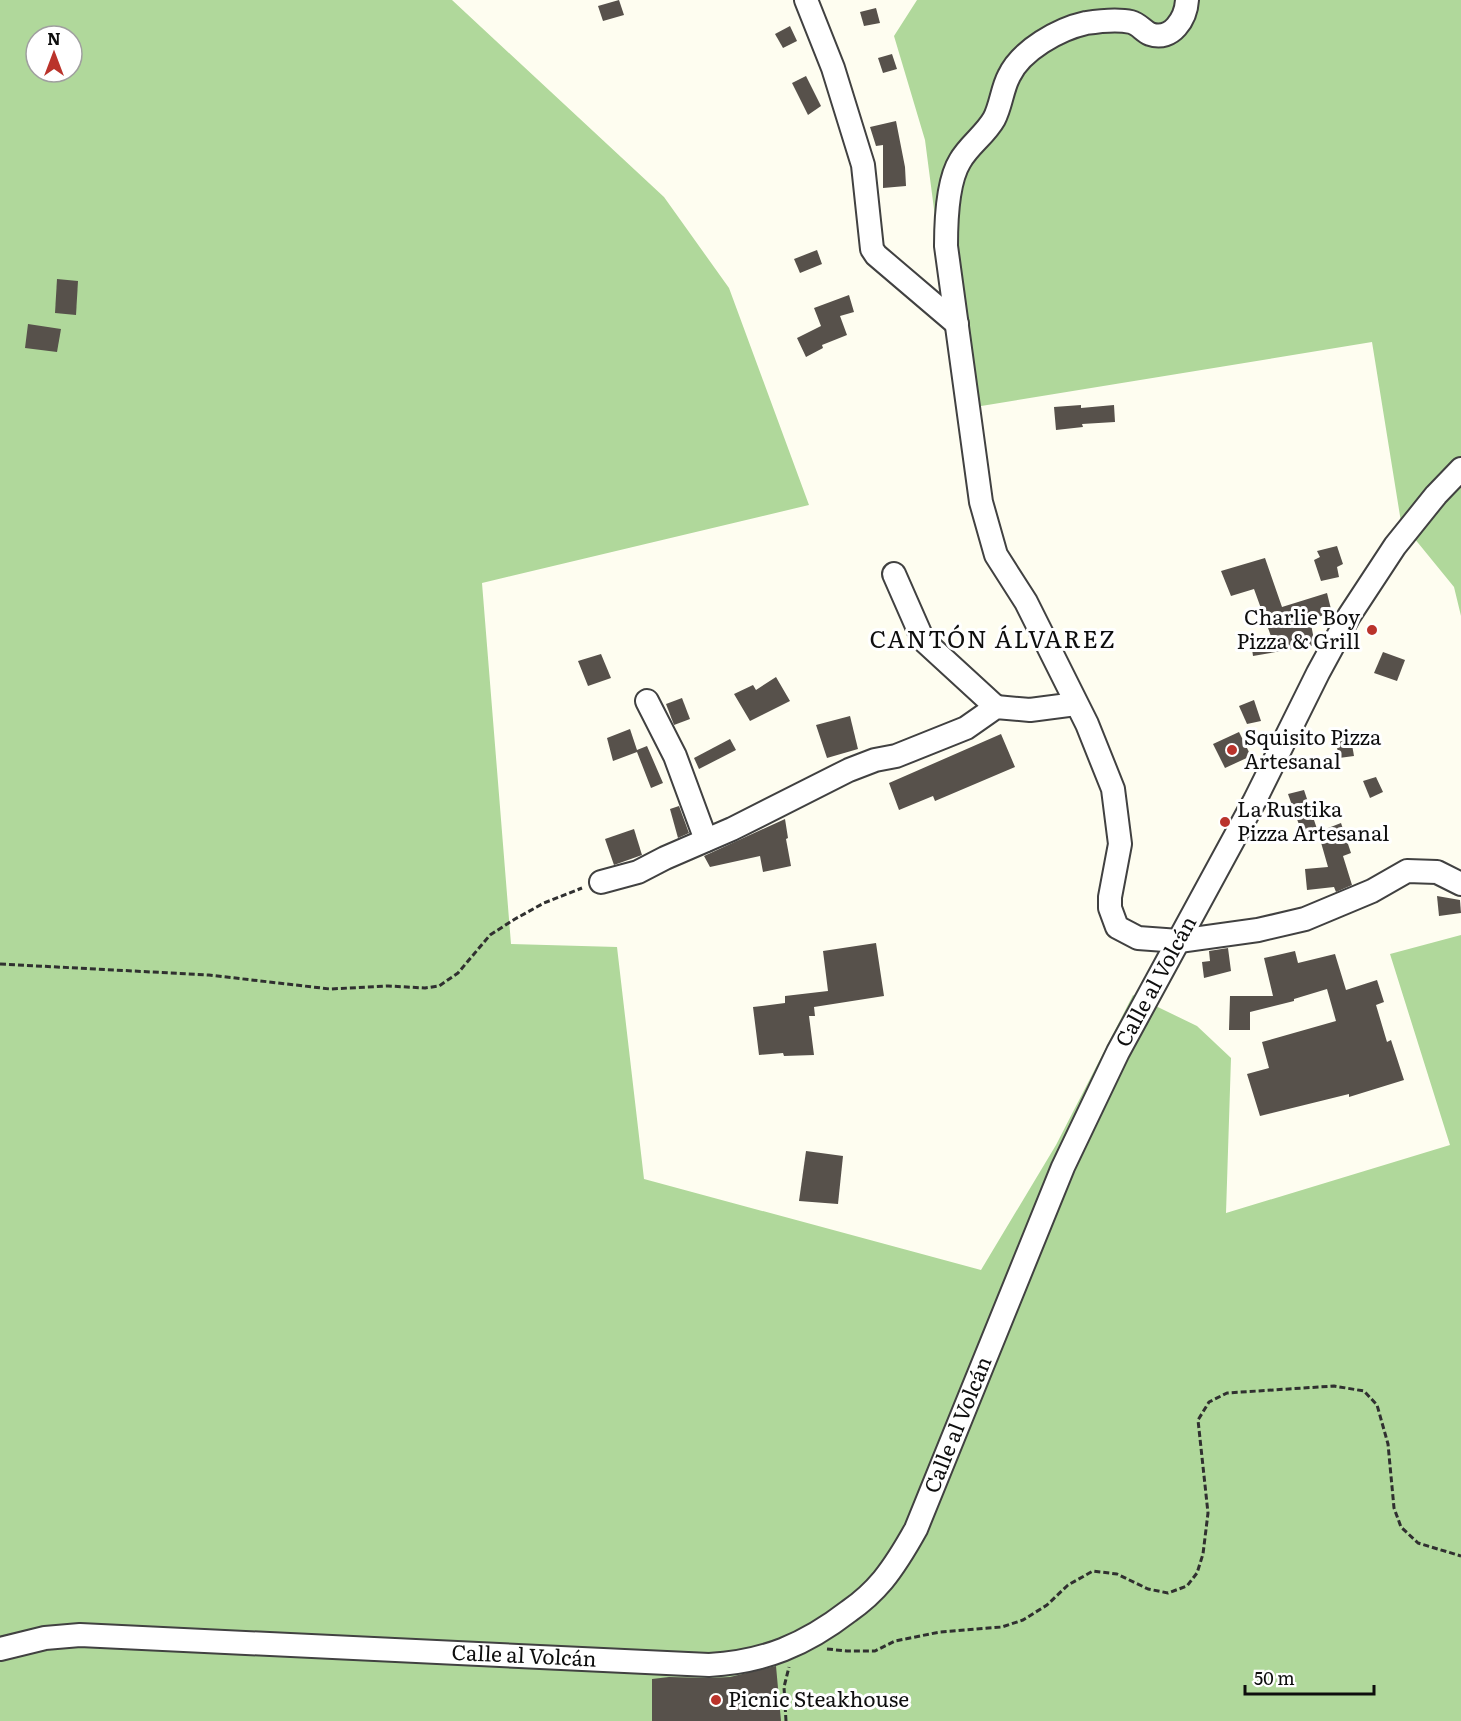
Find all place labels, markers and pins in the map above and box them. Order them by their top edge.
place label: Charlie Boy Pizza & Grill [1236,600,1361,655]
marker: Charlie Boy Pizza & Grill [1365,623,1379,637]
place label: Squisito Pizza Artesanal [1244,720,1382,775]
marker: Squisito Pizza Artesanal [1225,743,1239,757]
place label: La Rustika Pizza Artesanal [1237,792,1389,847]
marker: La Rustika Pizza Artesanal [1218,815,1232,829]
place label: Picnic Steakhouse [728,1682,909,1713]
marker: Picnic Steakhouse [709,1693,723,1707]

